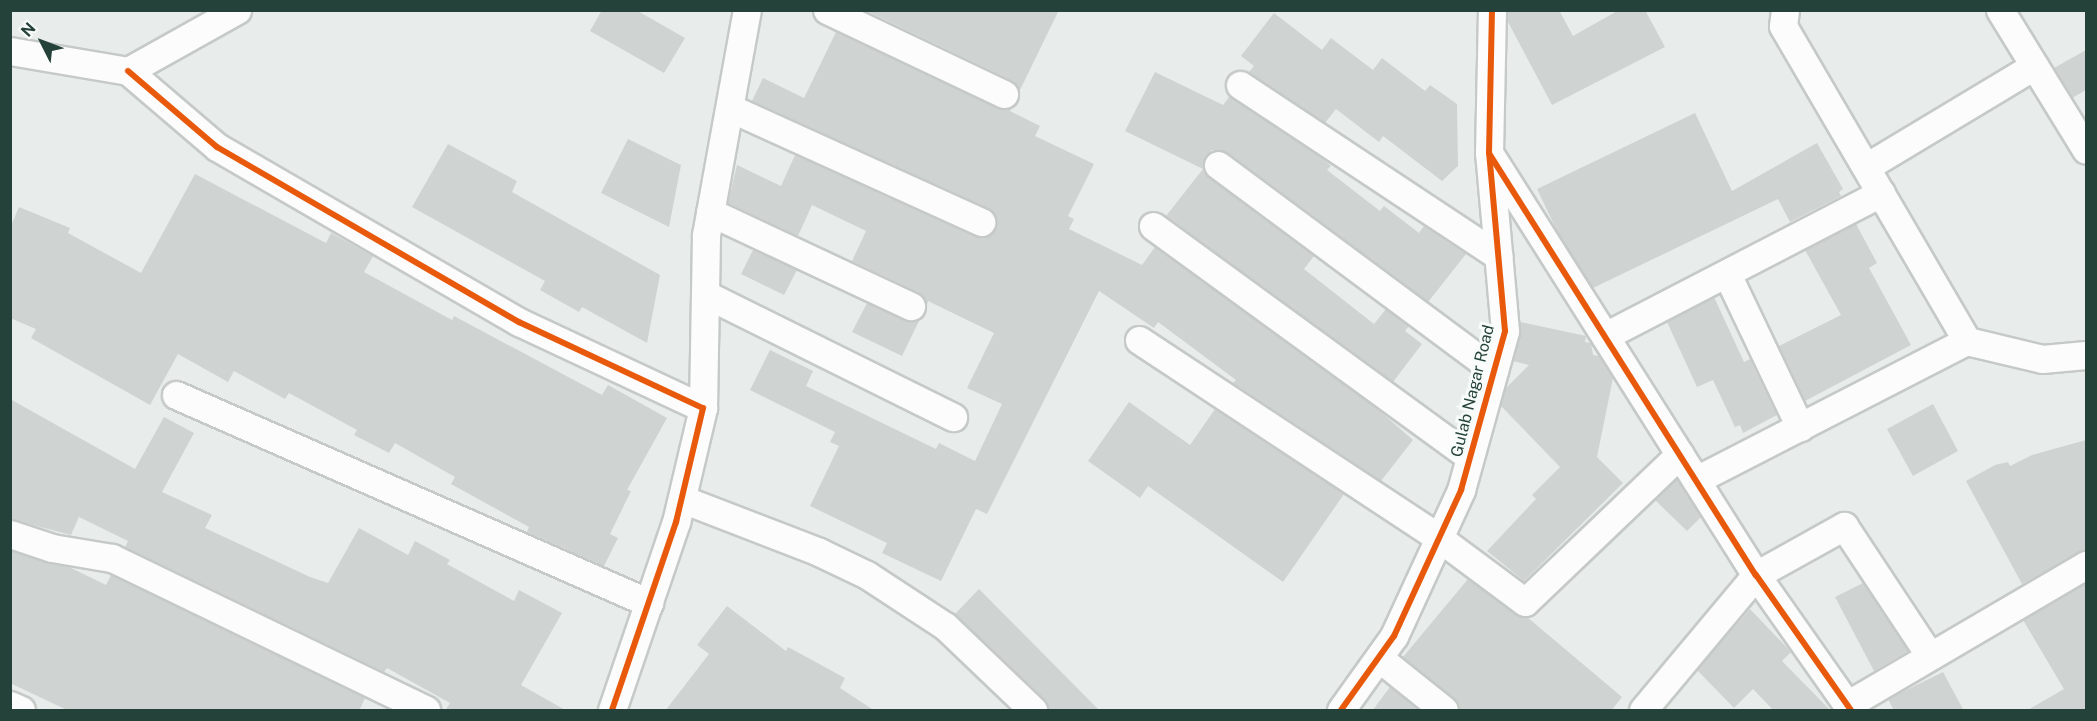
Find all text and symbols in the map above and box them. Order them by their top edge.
north arrow [12,12,72,72]
text: N [17,19,39,41]
street label: Gulab Nagar Road [1447,323,1499,459]

